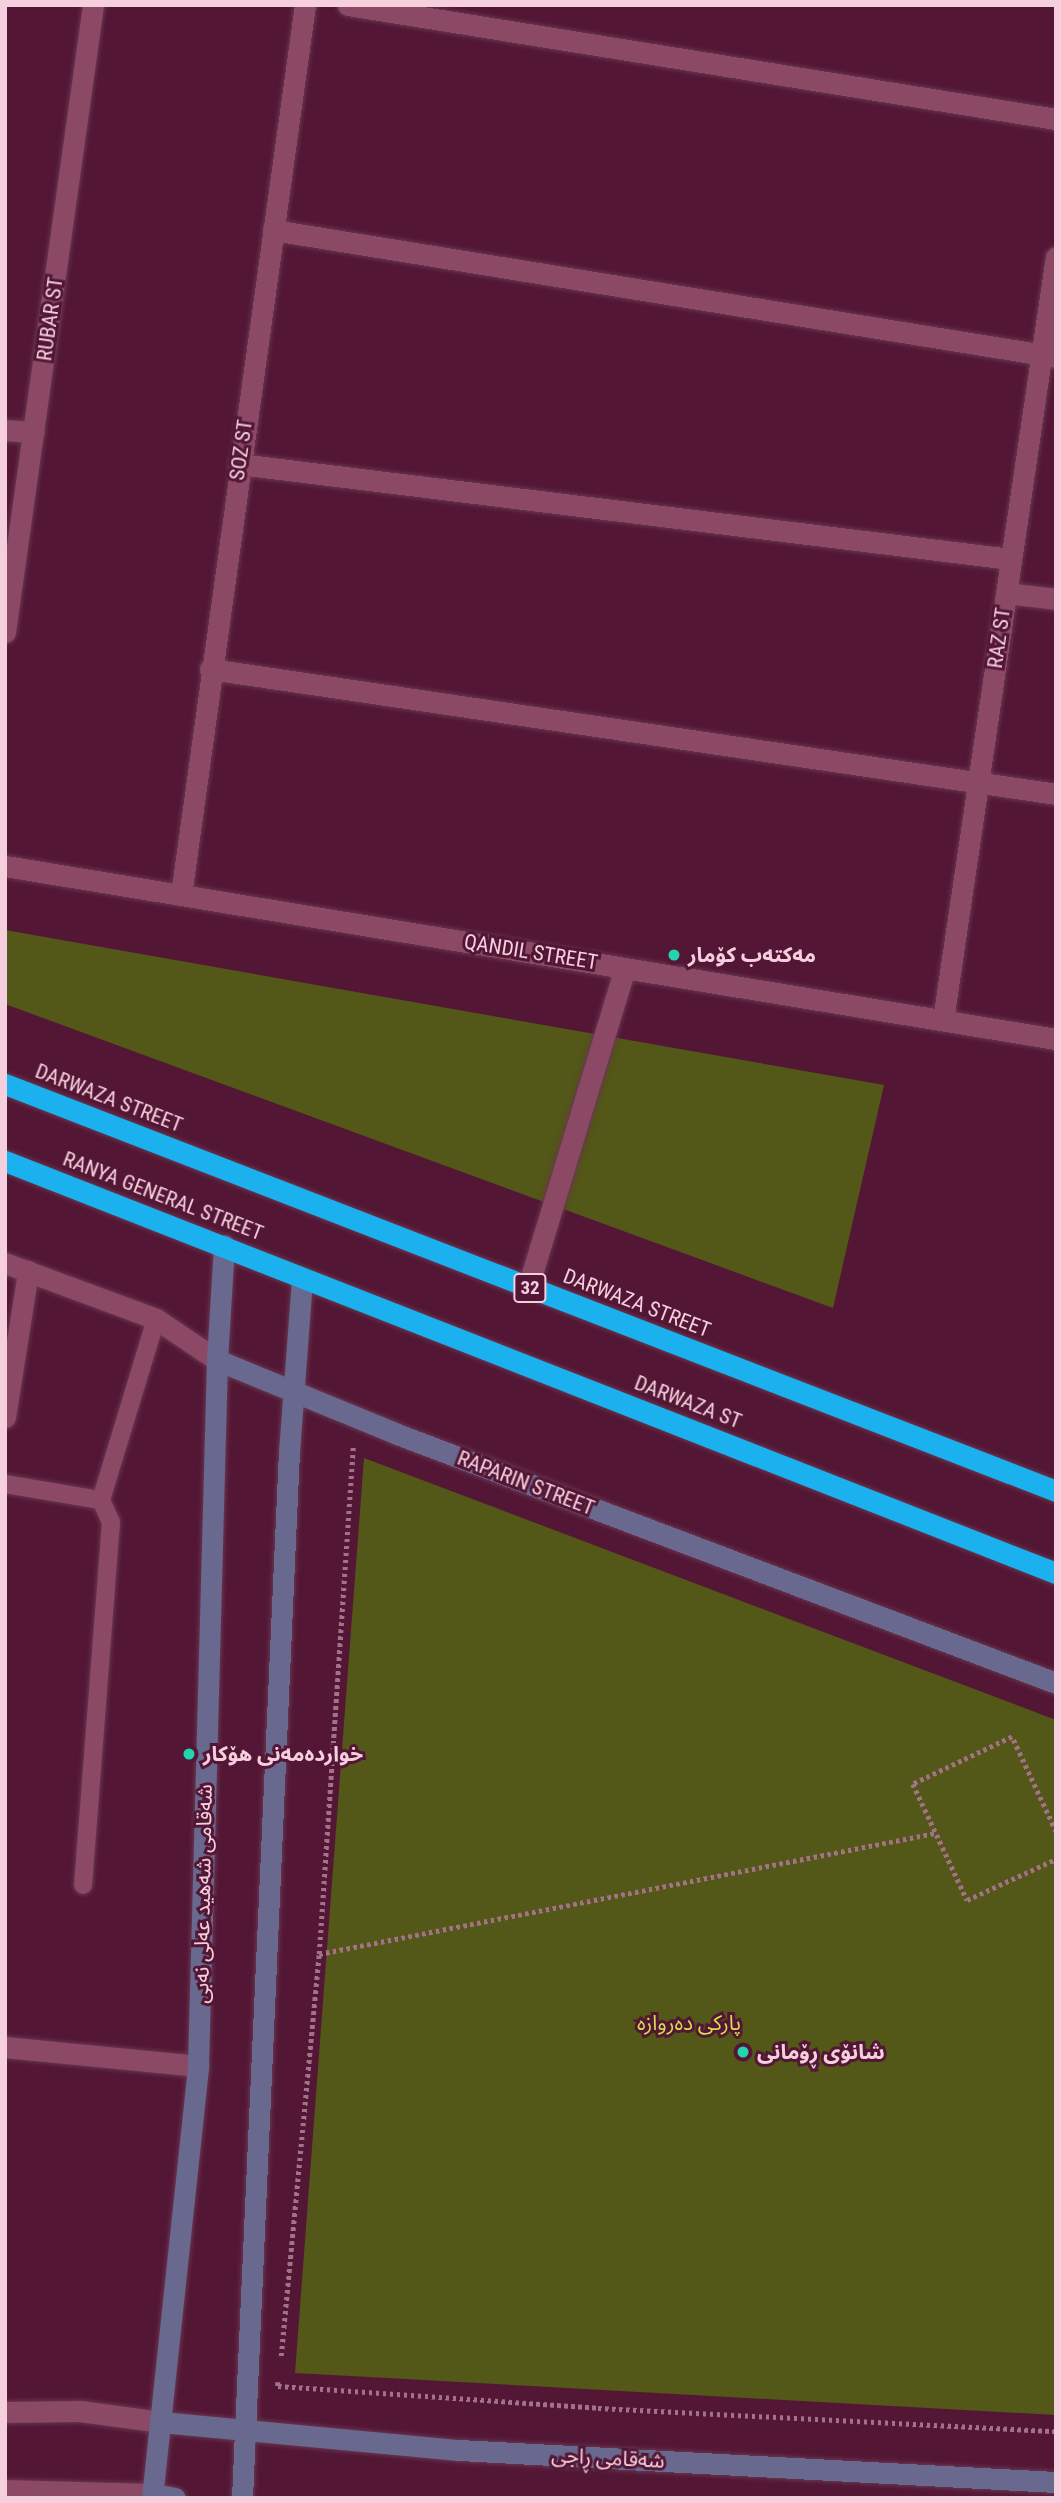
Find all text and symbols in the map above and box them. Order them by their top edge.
street label: RUBAR ST [32,276,68,362]
street label: SOZ ST [224,418,258,482]
street label: RAZ ST [982,606,1016,670]
street label: QANDIL STREET [462,929,600,975]
place label: مەکتەب کۆمار [688,942,816,968]
marker: مەکتەب کۆمار [666,947,682,963]
street label: DARWAZA STREET [32,1058,186,1138]
street label: RANYA GENERAL STREET [59,1146,267,1246]
street label: DARWAZA STREET [560,1263,714,1343]
road number: 32 [512,1272,548,1304]
street label: DARWAZA ST [631,1370,745,1434]
street label: RAPARIN STREET [454,1445,598,1521]
place label: خواردەمەنی هۆکار [203,1741,363,1767]
marker: خواردەمەنی هۆکار [181,1746,197,1762]
street label: شەقامی شەهید عەلی نەبی [188,1784,218,2004]
park label: پارکی دەروازە [637,2010,741,2036]
place label: شانۆی ڕۆمانی [757,2039,885,2065]
marker: شانۆی ڕۆمانی [735,2044,751,2060]
street label: شەقامی ڕاجی [551,2442,665,2474]

